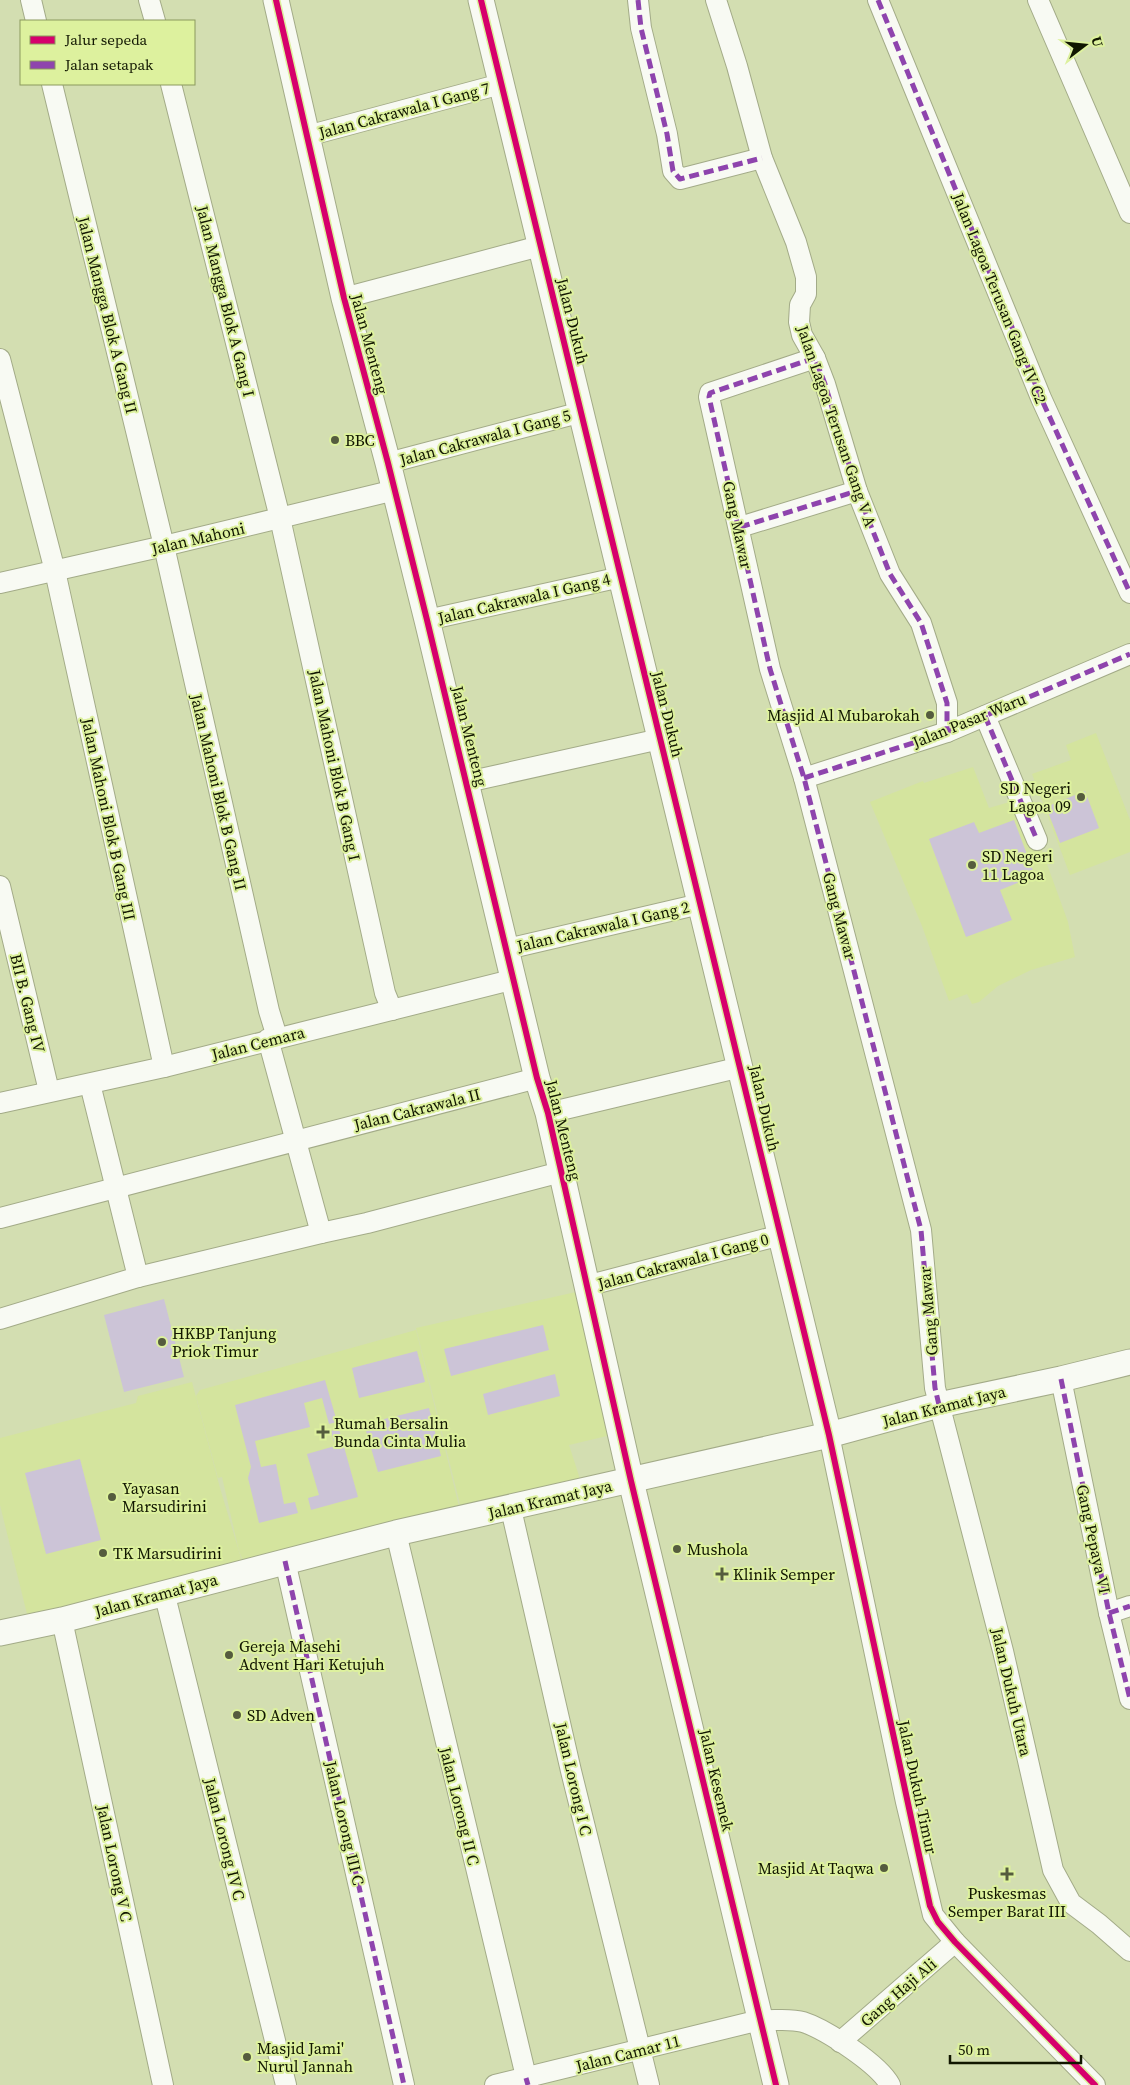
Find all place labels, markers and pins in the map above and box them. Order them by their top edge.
place label: BBC [345,429,375,451]
marker: BBC [329,434,341,446]
place label: Masjid Al Mubarokah [767,704,920,726]
marker: Masjid Al Mubarokah [924,709,936,721]
place label: SD Negeri Lagoa 09 [1000,777,1071,817]
marker: SD Negeri Lagoa 09 [1075,791,1087,803]
place label: SD Negeri 11 Lagoa [982,845,1053,885]
marker: SD Negeri 11 Lagoa [966,859,978,871]
place label: HKBP Tanjung Priok Timur [172,1322,276,1362]
marker: HKBP Tanjung Priok Timur [156,1336,168,1348]
place label: Rumah Bersalin Bunda Cinta Mulia [334,1412,467,1452]
marker: Rumah Bersalin Bunda Cinta Mulia [316,1425,330,1439]
place label: Yayasan Marsudirini [122,1477,207,1517]
marker: Yayasan Marsudirini [106,1491,118,1503]
place label: Mushola [687,1538,749,1560]
place label: TK Marsudirini [113,1542,222,1564]
marker: Mushola [671,1543,683,1555]
marker: TK Marsudirini [97,1547,109,1559]
place label: Klinik Semper [733,1563,835,1585]
marker: Klinik Semper [715,1567,729,1581]
place label: Gereja Masehi Advent Hari Ketujuh [239,1635,385,1675]
marker: Gereja Masehi Advent Hari Ketujuh [223,1649,235,1661]
place label: SD Adven [247,1704,315,1726]
marker: SD Adven [231,1709,243,1721]
place label: Masjid At Taqwa [758,1857,875,1879]
marker: Masjid At Taqwa [878,1862,890,1874]
marker: Puskesmas Semper Barat III [1000,1867,1014,1881]
place label: Puskesmas Semper Barat III [948,1882,1066,1922]
place label: Masjid Jami' Nurul Jannah [257,2037,354,2077]
marker: Masjid Jami' Nurul Jannah [241,2051,253,2063]

